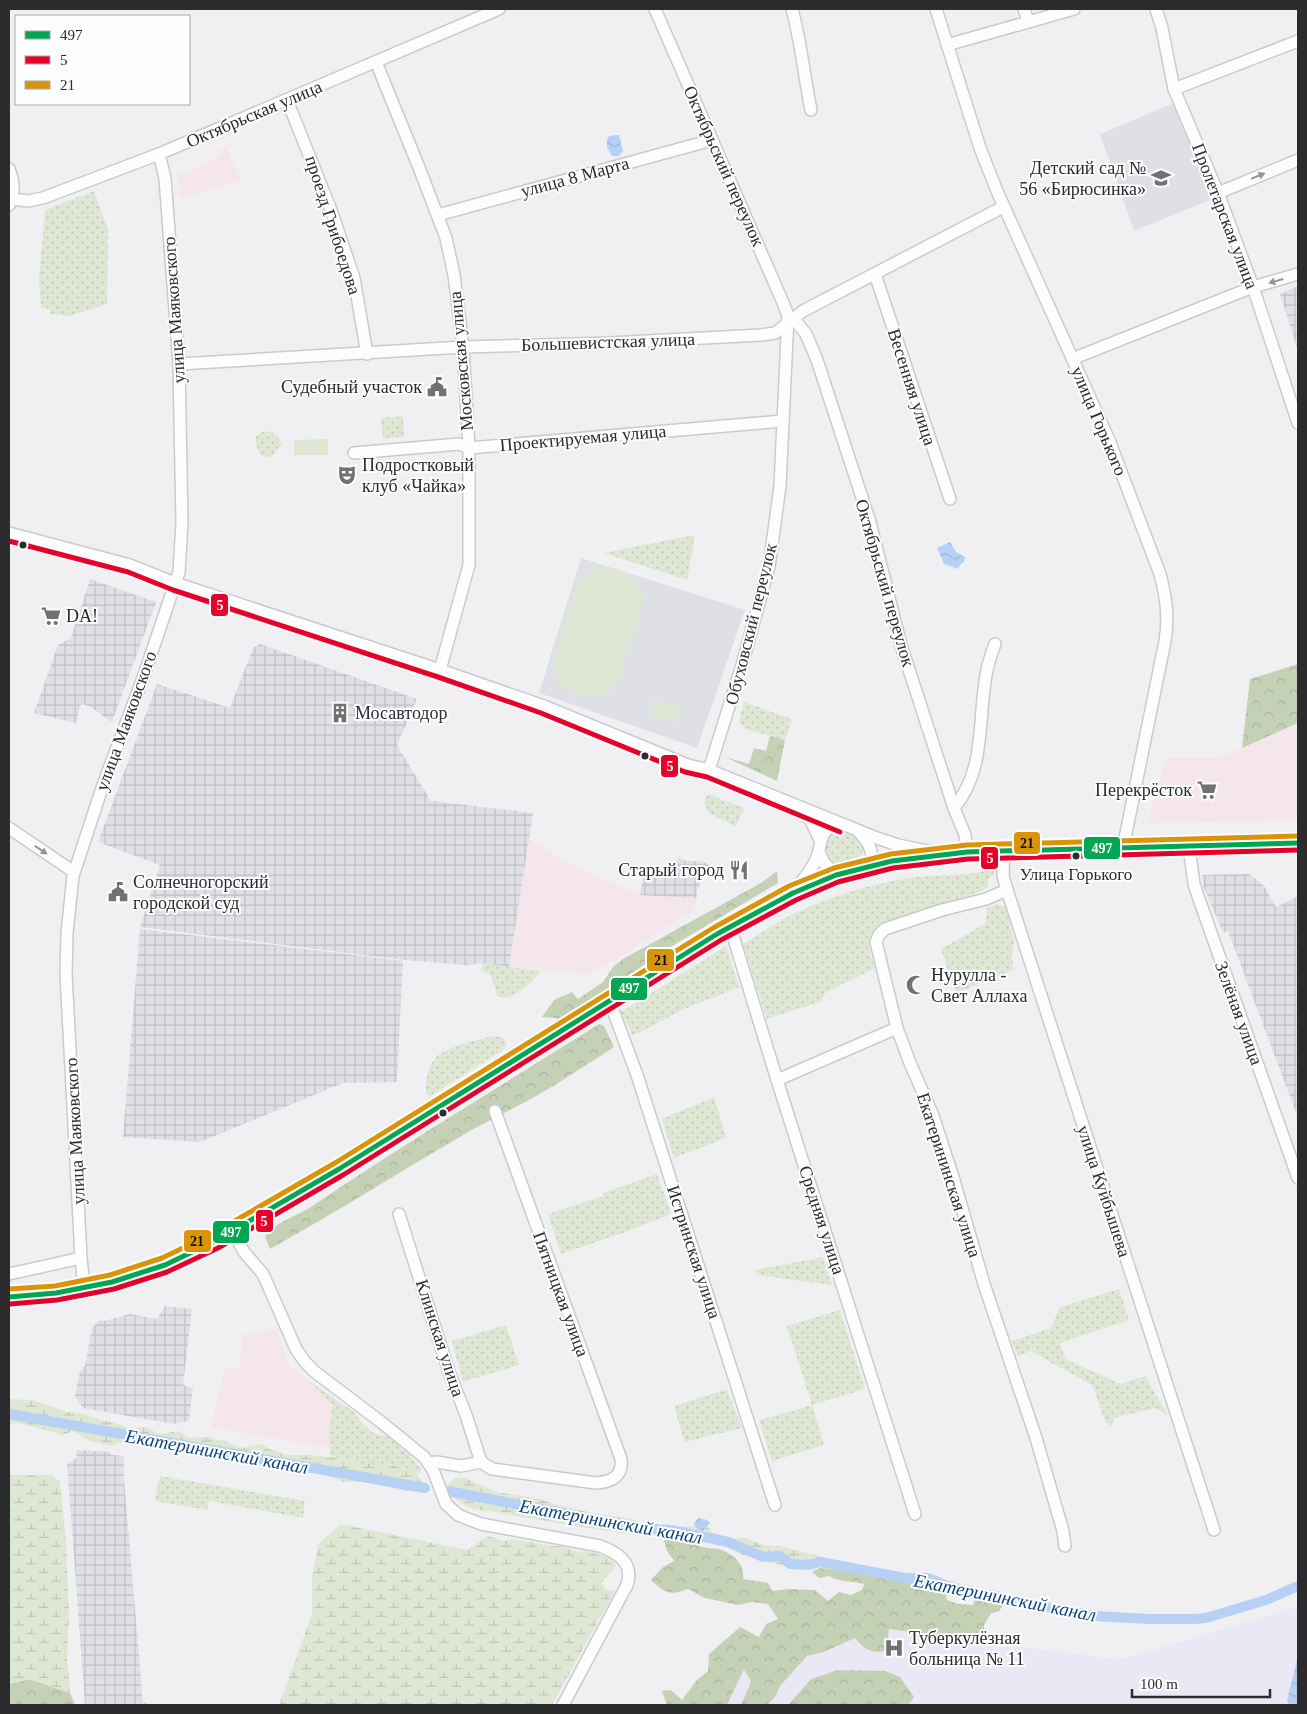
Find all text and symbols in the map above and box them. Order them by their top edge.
legend [15,15,190,105]
text: 497 [60,27,83,43]
text: 5 [60,52,68,68]
street label: Октябрьская улица [183,76,325,152]
text: 21 [60,77,75,93]
street label: Октябрьский переулок [680,83,768,249]
street label: Пролетарская улица [1188,140,1262,292]
street label: проезд Грибоедова [301,153,365,297]
street label: улица 8 Марта [519,153,631,201]
place label: Детский сад № 56 «Бирюсинка» [1019,158,1146,199]
school or university icon: Детский сад № 56 «Бирюсинка» [1150,167,1172,189]
one-way arrow [1251,172,1265,180]
street label: улица Маяковского [159,236,189,384]
one-way arrow [1268,278,1283,286]
street label: Московская улица [445,290,477,432]
street label: Весенняя улица [884,326,940,448]
street label: Большевистская улица [521,329,695,355]
street label: улица Горького [1067,363,1131,479]
public building icon: Судебный участок [426,376,448,398]
place label: Судебный участок [281,377,422,397]
street label: Проектируемая улица [499,421,667,455]
place label: Подростковый клуб «Чайка» [362,455,474,496]
theatre icon: Подростковый клуб «Чайка» [336,464,358,486]
street label: Октябрьский переулок [851,497,919,669]
unlabelled marker [18,540,28,550]
street label: Обуховский переулок [721,541,781,707]
line badge: 5 [210,593,229,617]
text: 5 [217,598,224,613]
supermarket icon: DA! [40,605,62,627]
place label: DA! [66,606,98,626]
street label: улица Маяковского [91,648,161,794]
building icon: Мосавтодор [329,702,351,724]
place label: Мосавтодор [355,703,448,723]
unlabelled marker [640,751,650,761]
line badge: 5 [660,754,679,778]
text: 5 [667,759,674,774]
supermarket icon: Перекрёсток [1196,779,1218,801]
place label: Перекрёсток [1095,780,1192,800]
line badge: 21 [1013,831,1041,855]
text: 21 [1020,836,1034,851]
line badge: 497 [1083,836,1121,860]
text: 497 [1092,841,1113,856]
one-way arrow [35,845,48,855]
line badge: 5 [980,846,999,870]
text: 5 [987,851,994,866]
marker: Улица Горького [1071,851,1081,861]
restaurant icon: Старый город [728,859,750,881]
place label: Старый город [618,860,724,880]
place label: Улица Горького [1020,865,1132,884]
place label: Солнечногорский городской суд [133,872,269,913]
public building icon: Солнечногорский городской суд [107,881,129,903]
line badge: 21 [646,948,675,972]
text: 21 [654,953,668,968]
street label: Зелёная улица [1211,958,1267,1068]
place label: Нурулла - Свет Аллаха [931,965,1027,1006]
mosque icon: Нурулла - Свет Аллаха [905,974,927,996]
line badge: 497 [610,977,648,1001]
text: 497 [619,981,640,996]
street label: улица Маяковского [61,1057,89,1205]
street label: Екатерининская улица [913,1090,985,1260]
unlabelled marker [438,1108,448,1118]
street label: улица Куйбышева [1073,1122,1135,1260]
street label: Средняя улица [795,1163,849,1277]
street label: Истринская улица [663,1183,725,1321]
line badge: 5 [255,1209,274,1233]
text: 5 [261,1214,268,1229]
line badge: 497 [212,1220,250,1244]
text: 497 [221,1225,242,1240]
line badge: 21 [183,1229,212,1253]
street label: Пятницкая улица [529,1229,593,1359]
text: 21 [190,1234,204,1249]
street label: Клинская улица [412,1277,468,1399]
water label: Екатерининский канал [123,1425,310,1478]
water label: Екатерининский канал [517,1495,704,1548]
water label: Екатерининский канал [911,1569,1098,1625]
place label: Туберкулёзная больница № 11 [909,1628,1025,1669]
hospital icon: Туберкулёзная больница № 11 [883,1637,905,1659]
scale bar [1132,1666,1270,1698]
text: 100 m [1140,1676,1178,1692]

